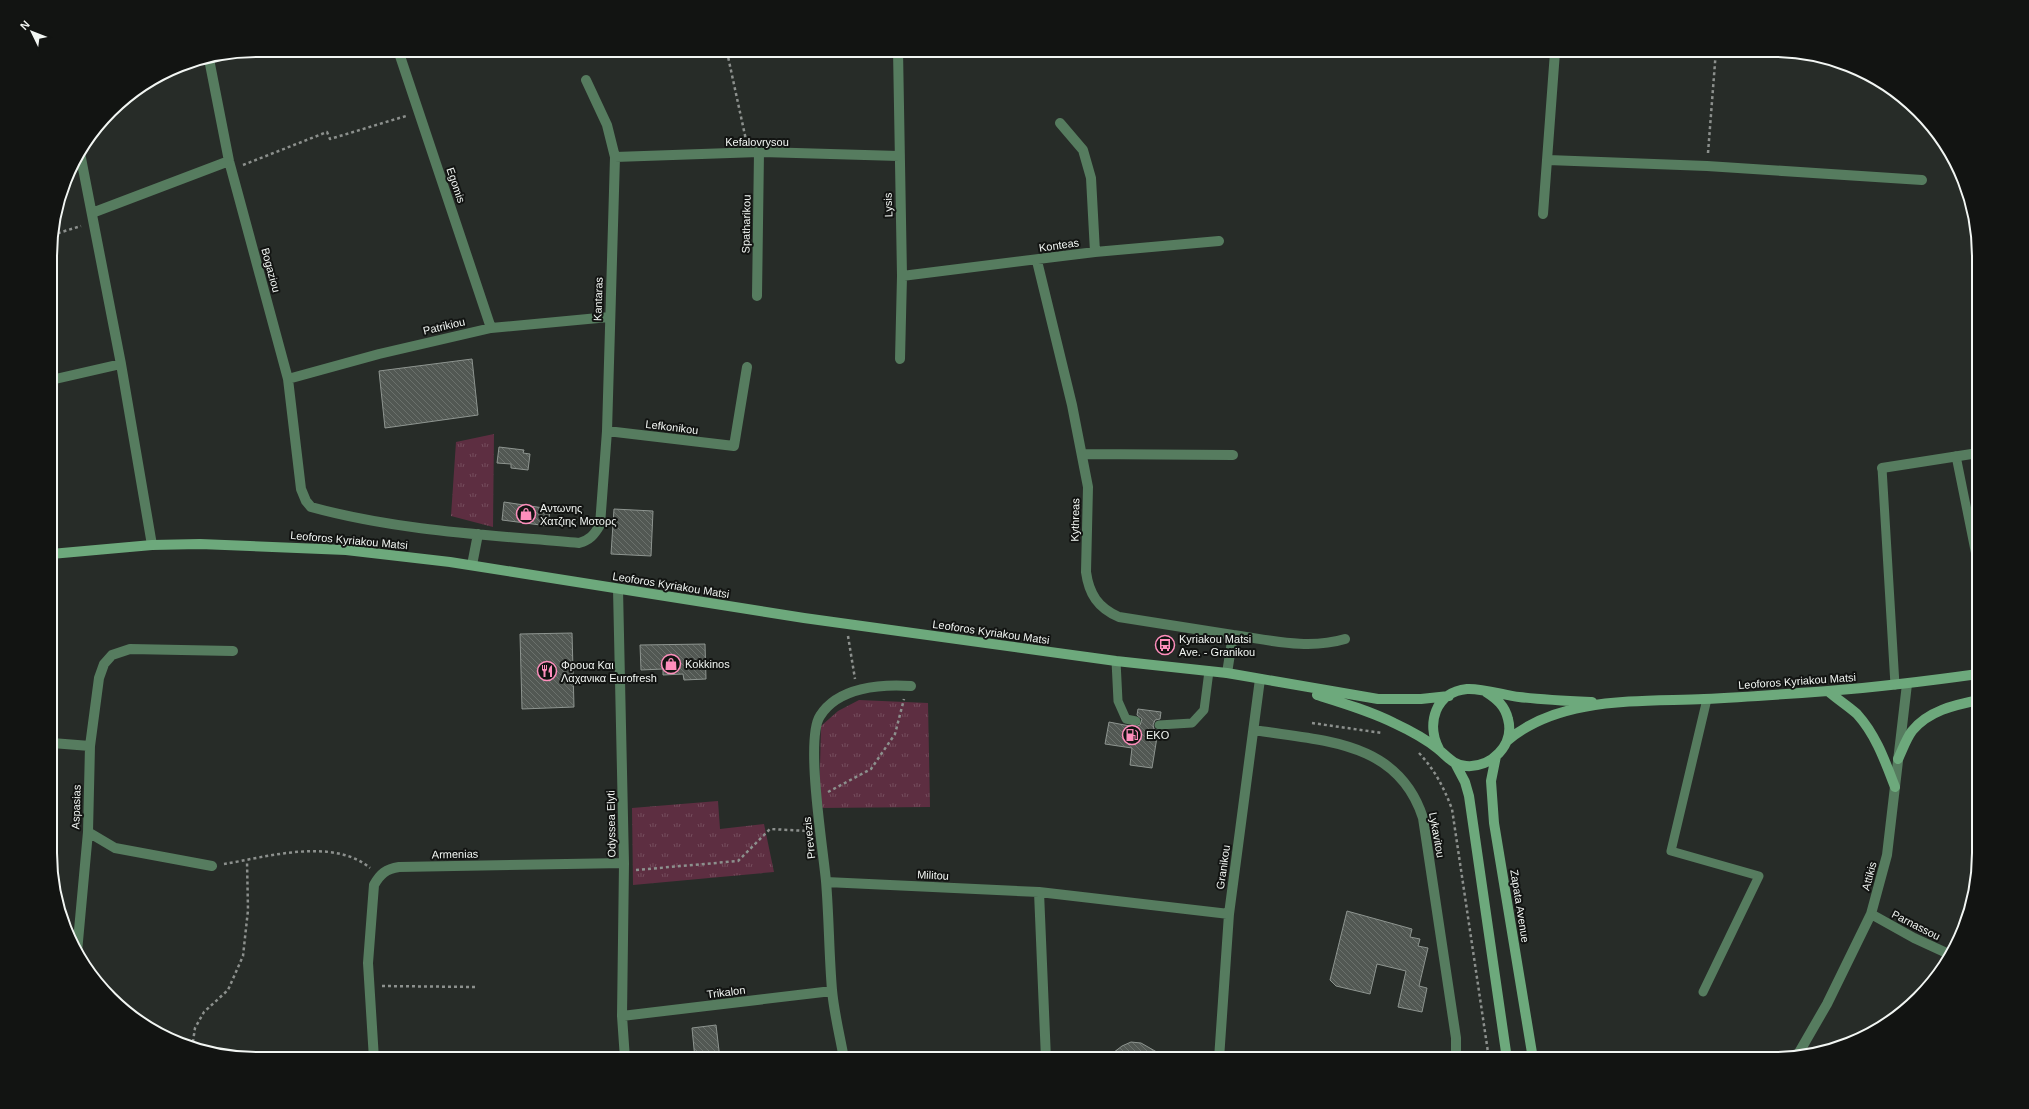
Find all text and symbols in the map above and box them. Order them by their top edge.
north arrow [12,12,52,52]
text: N [18,18,32,32]
street label: Kefalovrysou [725,136,789,148]
street label: Egomis [444,166,468,205]
street label: Lysis [882,192,894,218]
street label: Spatharikou [739,195,753,253]
street label: Konteas [1038,236,1080,254]
street label: Bogaziou [259,246,283,294]
street label: Kantaras [591,276,605,321]
street label: Patrikiou [422,315,466,337]
street label: Lefkonikou [645,418,699,436]
street label: Kythreas [1069,498,1081,542]
place label: Αντωνης Χατζιης Μοτορς [540,502,616,527]
shop icon: Αντωνης Χατζιης Μοτορς [515,503,537,525]
street label: Leoforos Kyriakou Matsi [290,529,408,551]
street label: Leoforos Kyriakou Matsi [612,570,730,600]
street label: Leoforos Kyriakou Matsi [932,618,1050,646]
place label: Kyriakou Matsi Ave. - Granikou [1179,633,1255,658]
bus stop icon: Kyriakou Matsi Ave. - Granikou [1154,634,1176,656]
shop icon: Kokkinos [660,653,682,675]
place label: Kokkinos [685,658,730,670]
place label: Φρουα Και Λαχανικα Eurofresh [561,659,657,684]
restaurant icon: Φρουα Και Λαχανικα Eurofresh [536,660,558,682]
street label: Leoforos Kyriakou Matsi [1738,671,1856,691]
fuel station icon: EKO [1121,724,1143,746]
place label: EKO [1146,729,1170,741]
street label: Aspasias [69,784,83,830]
street label: Odyssea Elyti [604,790,618,858]
street label: Lykavitou [1427,811,1447,859]
street label: Prevezis [801,816,817,860]
street label: Granikou [1214,844,1232,890]
street label: Armenias [432,848,479,860]
street label: Attikis [1859,860,1879,892]
street label: Militou [917,868,949,882]
street label: Zapata Avenue [1508,869,1532,943]
street label: Parnassou [1890,908,1942,942]
street label: Trikalon [706,984,746,1000]

